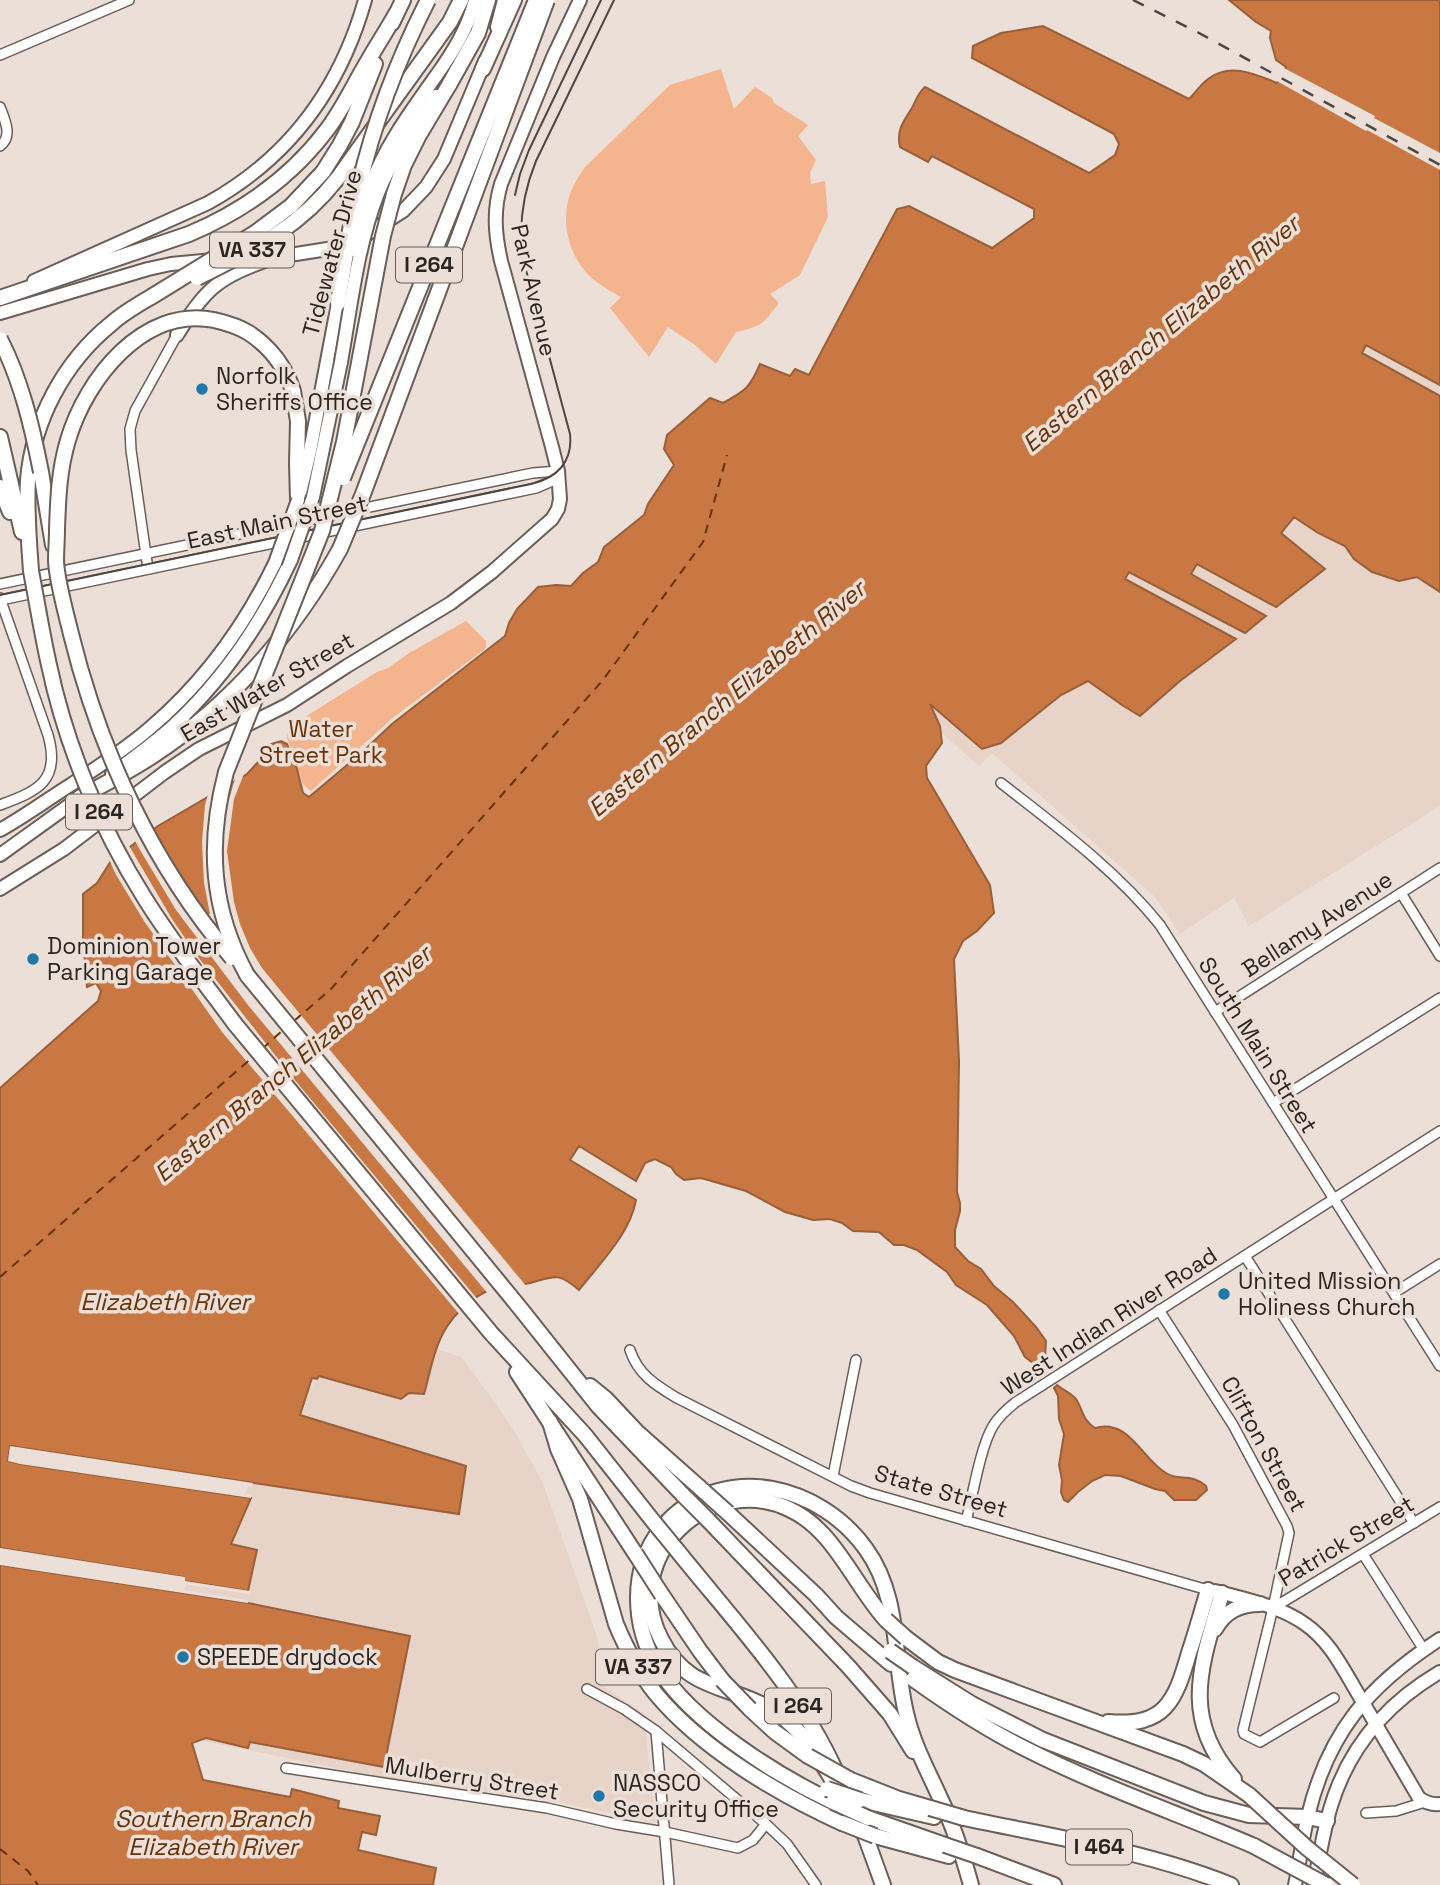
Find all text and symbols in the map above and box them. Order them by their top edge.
street label: Tidewater Drive [295,166,369,340]
water label: Eastern Branch Elizabeth River [1016,207,1308,459]
street label: Park Avenue [504,221,564,359]
road number: VA 337 [210,232,294,268]
road number: I 264 [396,247,462,282]
place label: Norfolk Sheriffs Office [216,361,373,417]
marker: Norfolk Sheriffs Office [194,381,210,397]
street label: East Main Street [184,488,370,556]
water label: Eastern Branch Elizabeth River [582,572,874,824]
street label: East Water Street [175,625,359,749]
park label: Water Street Park [259,714,383,770]
road number: I 264 [66,794,132,830]
street label: Bellamy Avenue [1236,864,1398,984]
place label: Dominion Tower Parking Garage [47,931,221,987]
water label: Eastern Branch Elizabeth River [148,937,440,1189]
marker: Dominion Tower Parking Garage [25,951,41,967]
street label: South Main Street [1192,951,1324,1139]
street label: West Indian River Road [995,1240,1223,1402]
place label: United Mission Holiness Church [1238,1266,1415,1322]
water label: Elizabeth River [80,1286,253,1317]
marker: United Mission Holiness Church [1216,1286,1232,1302]
street label: Clifton Street [1214,1371,1314,1517]
street label: State Street [871,1458,1011,1524]
street label: Patrick Street [1273,1489,1419,1593]
place label: SPEEDE drydock [197,1642,378,1672]
marker: SPEEDE drydock [175,1649,191,1665]
road number: VA 337 [596,1650,680,1684]
road number: I 264 [765,1688,831,1724]
street label: Mulberry Street [383,1749,561,1807]
place label: NASSCO Security Office [613,1768,779,1824]
marker: NASSCO Security Office [591,1788,607,1804]
water label: Southern Branch Elizabeth River [115,1803,312,1862]
road number: I 464 [1066,1829,1132,1864]

